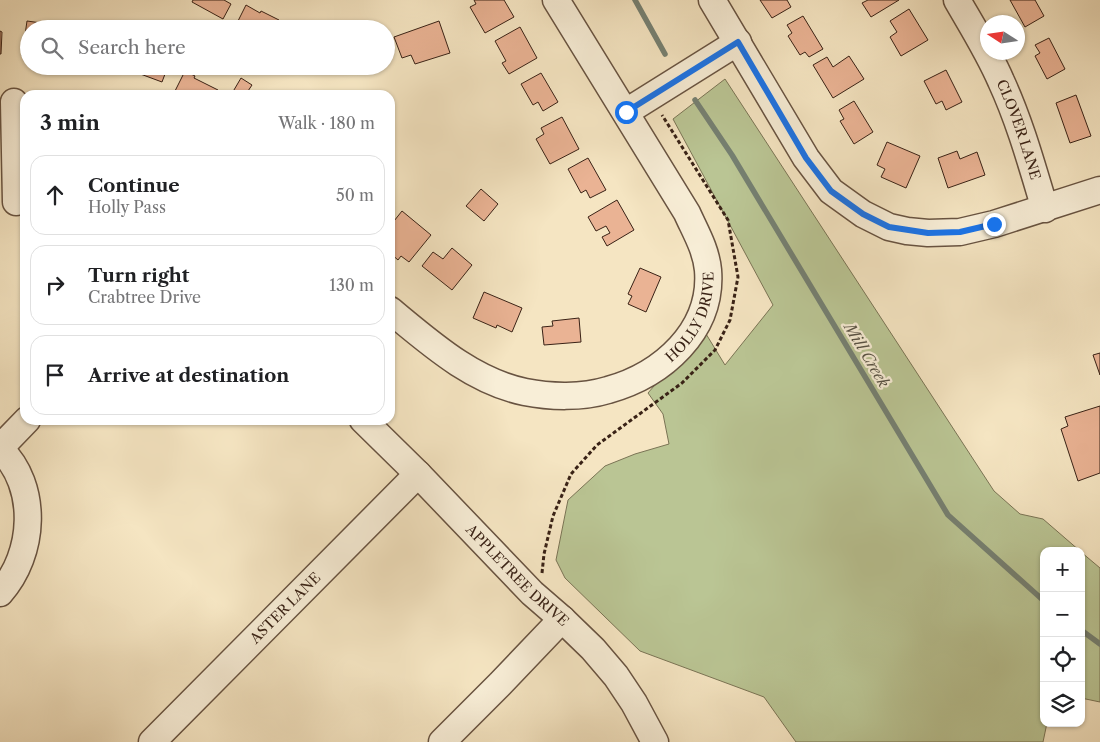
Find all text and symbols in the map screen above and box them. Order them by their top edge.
north arrow [980,15,1025,60]
search box [20,20,395,75]
icon: search [38,34,66,62]
text: Search here [78,36,186,59]
street label: CLOVER LANE [993,77,1045,182]
route start [615,101,638,124]
text: 3 min [40,110,100,135]
text: Walk · 180 m [278,113,375,133]
text: Continue [88,174,180,197]
icon: ahead [41,181,69,209]
text: 50 m [336,185,374,205]
text: Holly Pass [88,197,166,217]
route end [983,213,1006,236]
text: Turn right [88,264,189,287]
icon: right [41,271,69,299]
street label: HOLLY DRIVE [662,272,717,366]
text: 130 m [329,275,374,295]
text: Crabtree Drive [88,287,201,307]
water label: Mill Creek [839,318,894,391]
icon: arrive [41,361,69,389]
text: Arrive at destination [88,364,289,387]
street label: APPLETREE DRIVE [461,520,573,630]
map controls [1040,547,1085,727]
button: + [1040,547,1085,592]
street label: ASTER LANE [245,568,324,648]
button: − [1040,592,1085,637]
button: locate [1040,637,1085,682]
button: layers [1040,682,1085,727]

